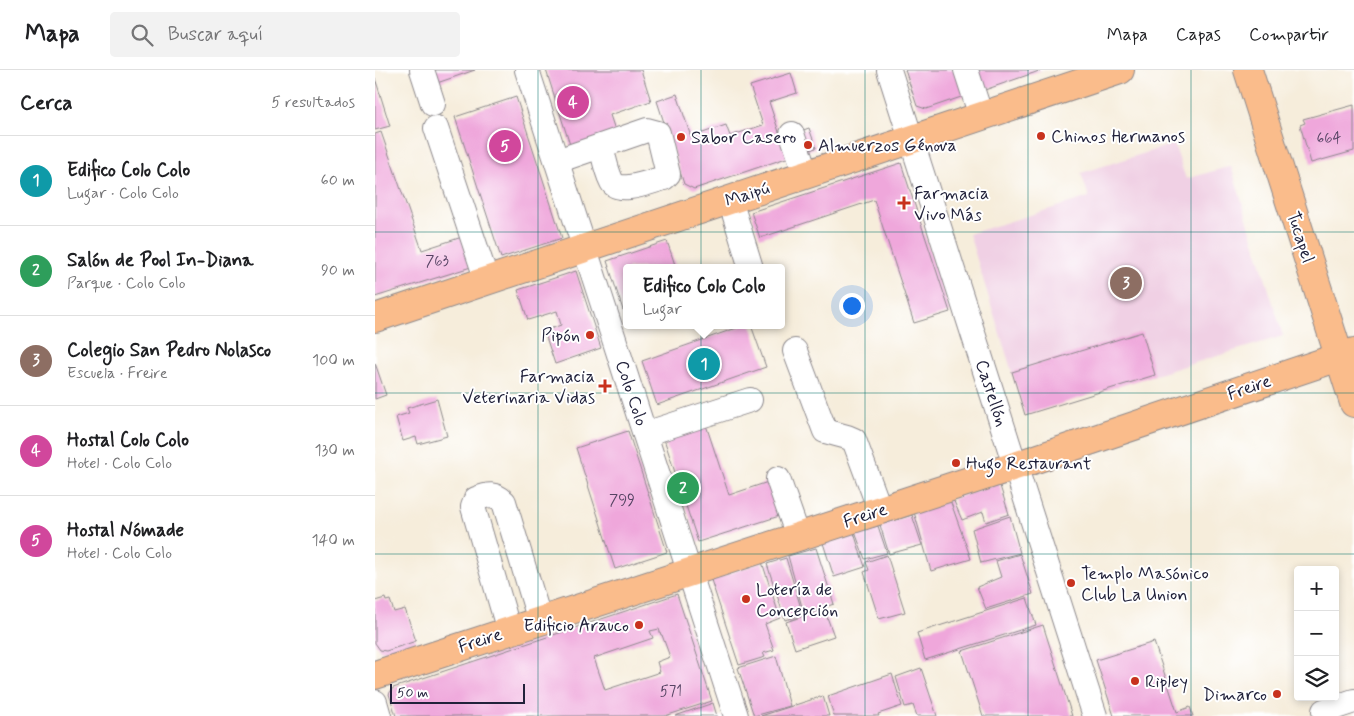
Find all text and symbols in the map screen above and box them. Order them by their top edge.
search box [110,12,460,57]
text: Mapa [25,19,80,50]
icon: search [128,21,156,49]
text: Buscar aquí [168,22,263,47]
text: Mapa [1107,23,1148,47]
text: Capas [1176,23,1221,47]
text: Compartir [1249,23,1329,47]
pin: 4 [557,83,589,121]
text: Cerca [20,89,73,117]
text: 5 resultados [271,92,355,113]
place label: Chinos Hermanos [1051,125,1185,149]
place label: Sabor Casero [691,126,796,150]
pin: 5 [489,127,521,165]
house number: 664 [1317,129,1342,149]
marker: Chinos Hermanos [1035,130,1047,142]
marker: Sabor Casero [675,131,687,143]
place label: Almuerzos Génova [818,134,957,158]
marker: Almuerzos Génova [802,139,814,151]
text: Edifico Colo Colo [67,158,190,183]
text: 1 [32,170,40,191]
text: 60 m [321,170,355,191]
street label: Maipú [722,177,773,213]
place label: Farmacia Vivo Más [914,182,989,227]
text: Lugar · Colo Colo [67,183,179,204]
marker: Farmacia Vivo Más [898,197,910,209]
street label: Tucapel [1280,208,1320,266]
text: Salón de Pool In-Diana [67,248,253,273]
house number: 763 [425,252,449,272]
text: 2 [32,260,40,281]
text: 90 m [321,260,355,281]
popup [623,264,785,329]
pin: 3 [1110,264,1142,302]
text: Parque · Colo Colo [67,273,186,294]
text: Edifico Colo Colo [642,274,766,299]
your location [839,293,865,319]
text: Lugar [642,299,682,320]
place label: Pipón [541,324,580,348]
marker: Pipón [584,329,596,341]
text: Colegio San Pedro Nolasco [67,338,271,363]
pin: 1 [688,345,720,383]
text: 3 [32,350,40,371]
text: 100 m [312,350,355,371]
street label: Colo Colo [609,357,653,429]
street label: Castellón [969,357,1013,430]
text: Escuela · Freire [67,363,168,384]
place label: Farmacia Veterinaria Vidas [462,365,595,410]
street label: Freire [1224,369,1275,407]
marker: Farmacia Veterinaria Vidas [599,380,611,392]
text: Hostal Colo Colo [67,428,189,453]
text: 4 [31,440,41,461]
text: 130 m [314,440,355,461]
place label: Hugo Restaurant [966,452,1091,478]
text: Hotel · Colo Colo [67,453,172,474]
marker: Hugo Restaurant [950,457,962,469]
pin: 2 [667,469,699,507]
house number: 799 [609,491,635,511]
street label: Freire [840,498,891,534]
text: Hostal Nómade [67,518,184,543]
text: 5 [31,530,41,551]
text: 140 m [311,530,355,551]
text: Hotel · Colo Colo [67,543,172,564]
place label: Templo Masónico Club La Union [1081,562,1209,607]
map controls [1294,566,1339,701]
button: + [1294,566,1339,611]
marker: Templo Masónico Club La Union [1065,577,1077,589]
place label: Lotería de Concepción [756,578,838,623]
marker: Lotería de Concepción [740,593,752,605]
button: − [1294,611,1339,656]
place label: Edificio Arauco [524,614,629,638]
marker: Edificio Arauco [633,619,645,631]
street label: Freire [455,623,506,659]
button: layers [1294,656,1339,701]
place label: Ripley [1145,670,1188,694]
marker: Ripley [1129,675,1141,687]
scale bar [390,681,525,704]
house number: 571 [660,682,682,702]
place label: Dimarco [1203,683,1267,707]
text: 50 m [397,684,428,702]
marker: Dimarco [1271,688,1283,700]

